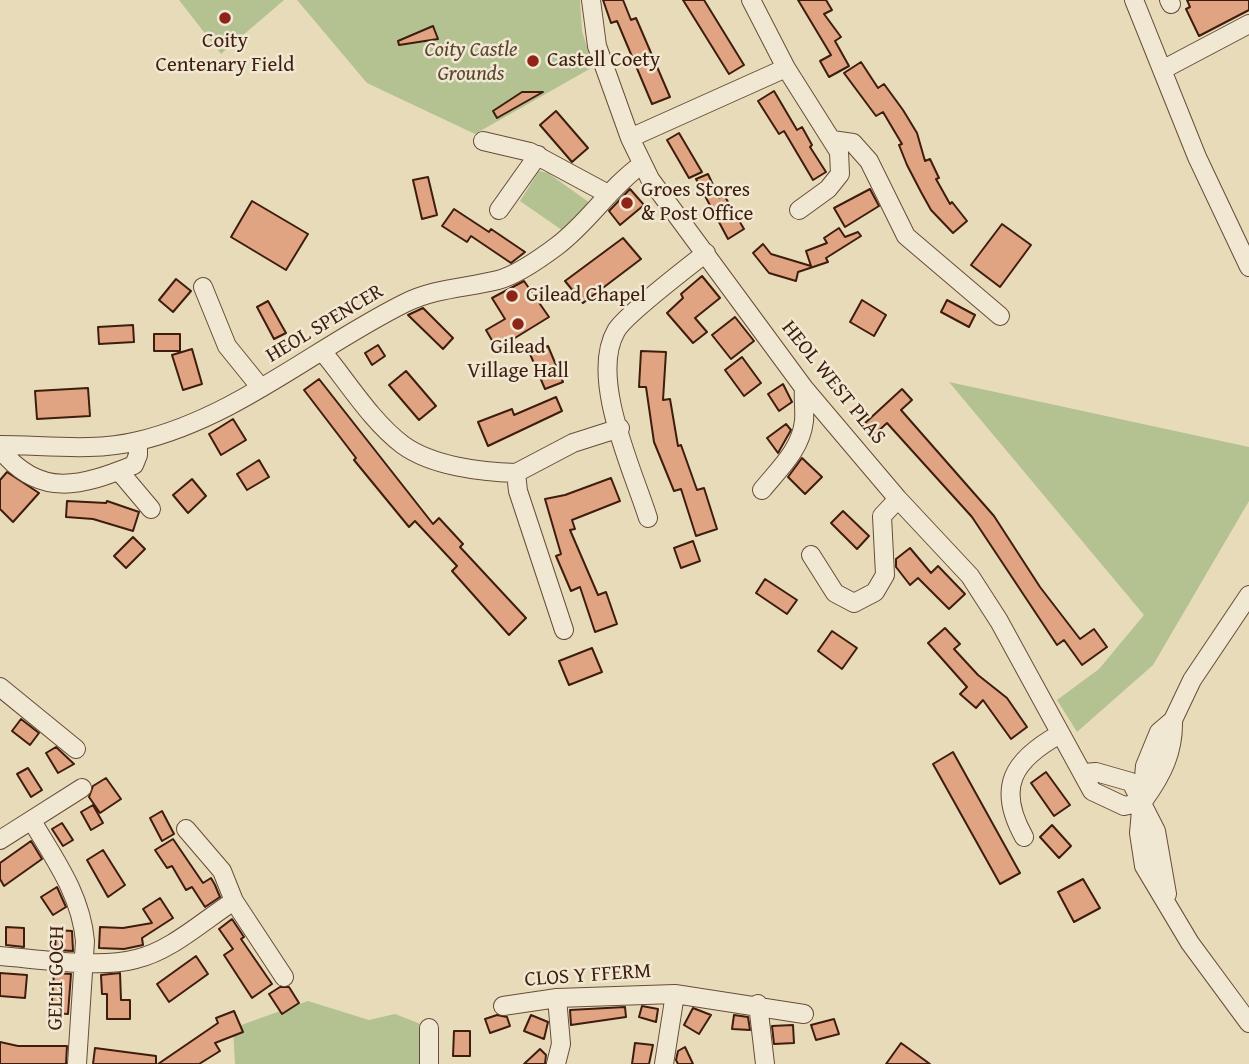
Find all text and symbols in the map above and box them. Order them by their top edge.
marker: Coity Centenary Field [217,10,233,26]
place label: Coity Centenary Field [156,29,294,79]
park label: Coity Castle Grounds [424,38,518,88]
place label: Castell Coety [547,48,660,74]
marker: Castell Coety [525,53,541,69]
place label: Groes Stores & Post Office [641,178,753,228]
marker: Groes Stores & Post Office [619,195,635,211]
street label: HEOL SPENCER [262,279,388,369]
place label: Gilead Chapel [526,283,646,309]
marker: Gilead Chapel [504,288,520,304]
marker: Gilead Village Hall [510,316,526,332]
street label: HEOL WEST PLAS [775,316,891,450]
place label: Gilead Village Hall [467,335,569,385]
street label: GELLI GOCH [43,925,71,1031]
street label: CLOS Y FFERM [524,959,652,993]

